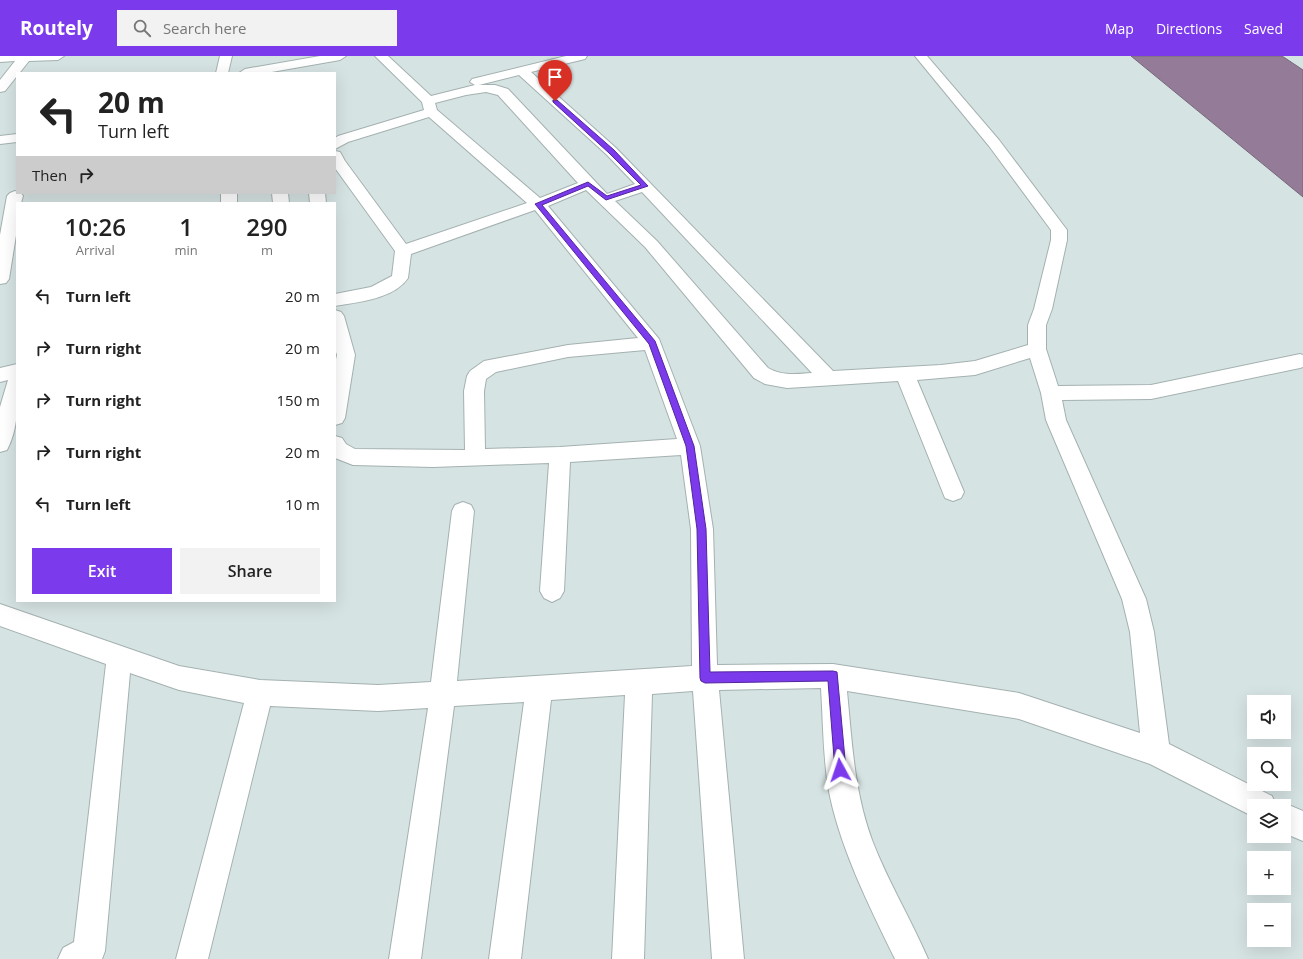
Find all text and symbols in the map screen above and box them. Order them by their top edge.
search box [117,10,397,46]
text: Routely [20,15,93,41]
icon: search [131,17,153,39]
text: Search here [163,18,246,38]
text: Map [1105,19,1134,38]
text: Directions [1156,19,1222,38]
text: Saved [1244,19,1283,38]
pin [538,60,572,101]
icon: arrive [544,66,566,88]
text: 20 m [98,83,165,121]
icon: left [32,88,84,140]
text: Turn left [98,119,169,143]
icon: right [75,164,97,186]
text: Then [32,165,67,185]
text: 10:26 [65,210,126,243]
text: 1 [179,210,193,243]
text: 290 [246,210,287,243]
text: Arrival [76,241,115,259]
text: min [175,241,198,259]
text: m [261,241,273,259]
icon: left [32,285,54,307]
text: Turn left [66,286,131,306]
text: 20 m [285,286,320,306]
icon: right [32,337,54,359]
text: Turn right [66,338,141,358]
text: 20 m [285,338,320,358]
icon: right [32,389,54,411]
text: Turn right [66,390,141,410]
text: 150 m [276,390,320,410]
icon: right [32,441,54,463]
text: Turn right [66,442,141,462]
text: 20 m [285,442,320,462]
icon: left [32,493,54,515]
text: Turn left [66,494,131,514]
text: 10 m [285,494,320,514]
button: Exit [32,548,172,594]
button: Share [180,548,320,594]
map controls [1247,695,1291,947]
button: sound [1247,695,1291,739]
button: search [1247,747,1291,791]
position arrow [819,749,861,791]
button: layers [1247,799,1291,843]
button: + [1247,851,1291,895]
button: − [1247,903,1291,947]

